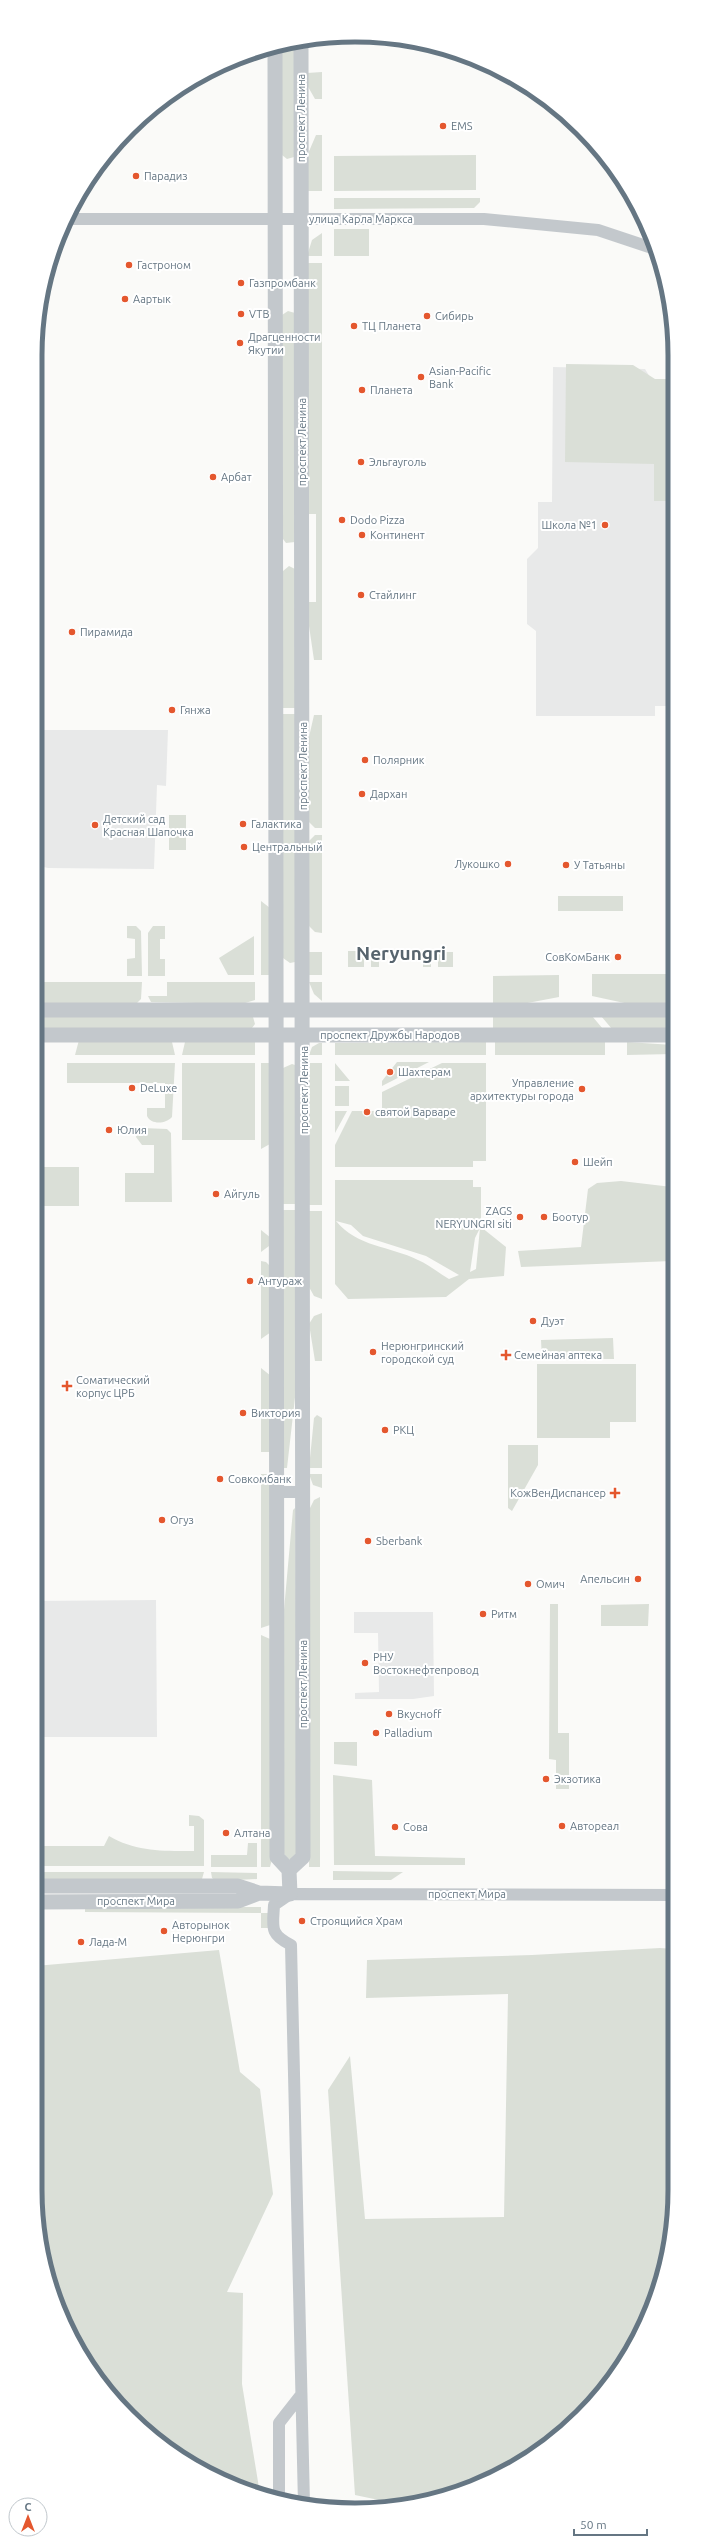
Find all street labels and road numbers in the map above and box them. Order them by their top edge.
street label: проспект Ленина [295,74,307,162]
street label: улица Карла Маркса [309,213,413,225]
street label: проспект Ленина [296,398,308,486]
street label: проспект Ленина [297,722,309,810]
street label: проспект Дружбы Народов [320,1029,460,1041]
street label: проспект Ленина [298,1046,310,1134]
street label: проспект Ленина [297,1640,309,1728]
street label: проспект Мира [428,1888,506,1900]
street label: проспект Мира [97,1895,175,1907]

